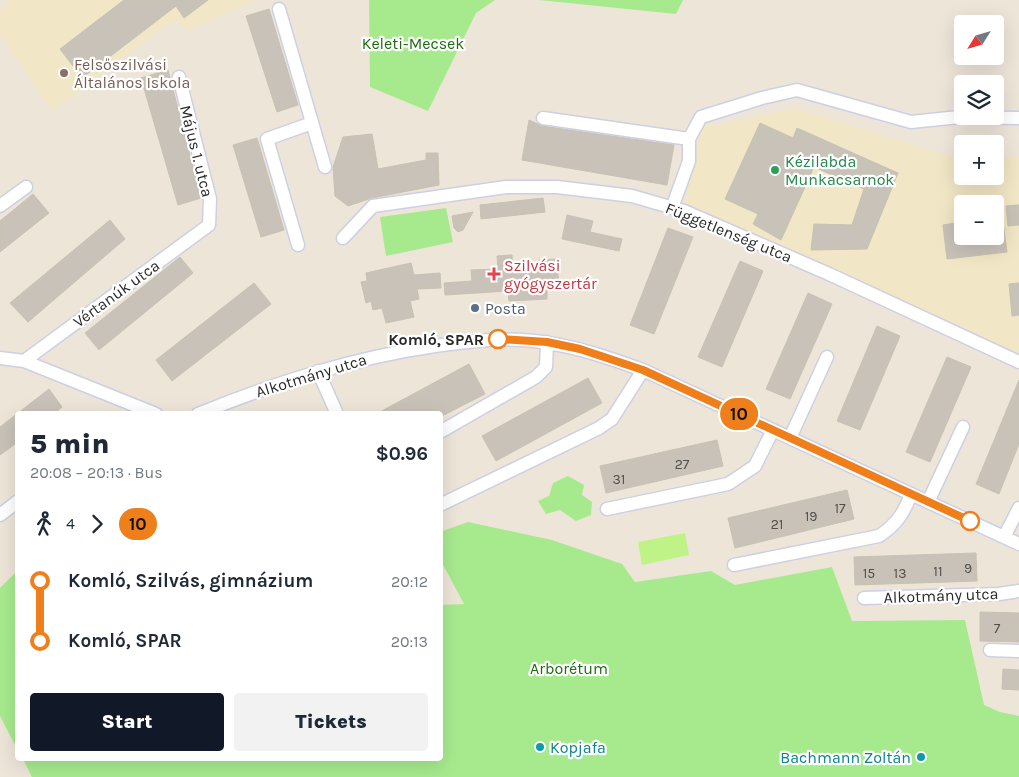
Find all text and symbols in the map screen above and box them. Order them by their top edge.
north arrow [954,15,1004,65]
map controls [954,15,1004,245]
park label: Keleti-Mecsek [362,34,464,53]
place label: Felsőszilvási Általános Iskola [74,55,190,92]
marker: Felsőszilvási Általános Iskola [58,67,70,79]
button: layers [954,75,1004,125]
street label: Május 1. utca [176,103,217,199]
button: + [954,135,1004,185]
place label: Kézilabda Munkacsarnok [785,152,894,189]
marker: Kézilabda Munkacsarnok [769,164,781,176]
button: − [954,195,1004,245]
street label: Függetlenség utca [663,198,795,266]
street label: Vértanúk utca [69,256,163,331]
place label: Szilvási gyógyszertár [504,256,597,293]
marker: Szilvási gyógyszertár [488,268,500,280]
place label: Posta [485,299,526,318]
marker: Posta [469,302,481,314]
marker: Komló, SPAR [488,329,508,349]
place label: Komló, SPAR [388,330,484,349]
street label: Alkotmány utca [253,350,369,401]
line badge: 10 [716,398,762,430]
text: 10 [730,403,748,425]
text: 5 min [30,427,109,460]
text: $0.96 [376,443,428,465]
house number: 27 [675,456,690,473]
text: 20:08 – 20:13 · Bus [30,463,163,482]
house number: 31 [613,471,625,488]
house number: 17 [834,500,846,517]
house number: 19 [805,508,817,525]
icon: walk [30,510,58,538]
icon: forward [83,510,111,538]
unlabelled marker [960,511,980,531]
text: 10 [129,513,147,535]
text: 4 [66,514,75,533]
house number: 21 [771,516,783,533]
house number: 9 [964,560,972,577]
house number: 11 [933,563,943,580]
house number: 15 [863,565,875,582]
house number: 13 [894,565,906,582]
text: Komló, Szilvás, gimnázium [68,570,313,592]
text: 20:12 [391,572,428,591]
street label: Alkotmány utca [883,584,999,607]
house number: 7 [994,620,1001,637]
text: Komló, SPAR [68,630,182,652]
text: 20:13 [391,632,428,651]
park label: Arborétum [530,659,608,678]
button: Start [30,693,224,751]
button: Tickets [234,693,428,751]
place label: Kopjafa [550,738,606,757]
marker: Kopjafa [534,741,546,753]
place label: Bachmann Zoltán [780,748,911,767]
marker: Bachmann Zoltán [915,751,927,763]

